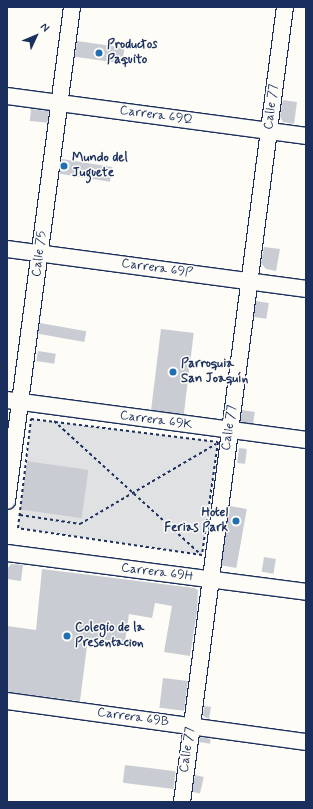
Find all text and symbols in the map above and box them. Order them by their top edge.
north arrow [16,16,56,56]
text: N [37,20,52,35]
place label: Productos Paquito [107,38,157,69]
marker: Productos Paquito [94,48,104,58]
street label: Calle 77 [261,83,283,131]
street label: Carrera 69Q [118,103,194,129]
place label: Mundo del Juguete [72,151,128,182]
marker: Mundo del Juguete [59,161,69,171]
street label: Calle 75 [29,230,51,278]
street label: Carrera 69P [120,256,194,282]
place label: Parroquia San Joaquín [181,357,249,388]
marker: Parroquia San Joaquín [168,367,178,377]
street label: Calle 77 [219,404,241,452]
street label: Carrera 69K [119,408,193,434]
place label: Hotel Ferias Park [164,506,228,537]
marker: Hotel Ferias Park [231,516,241,526]
street label: Carrera 69H [120,561,194,585]
place label: Colegio de la Presentacion [75,621,144,652]
marker: Colegio de la Presentacion [62,631,72,641]
street label: Carrera 69B [96,705,170,731]
street label: Calle 77 [177,726,199,774]

